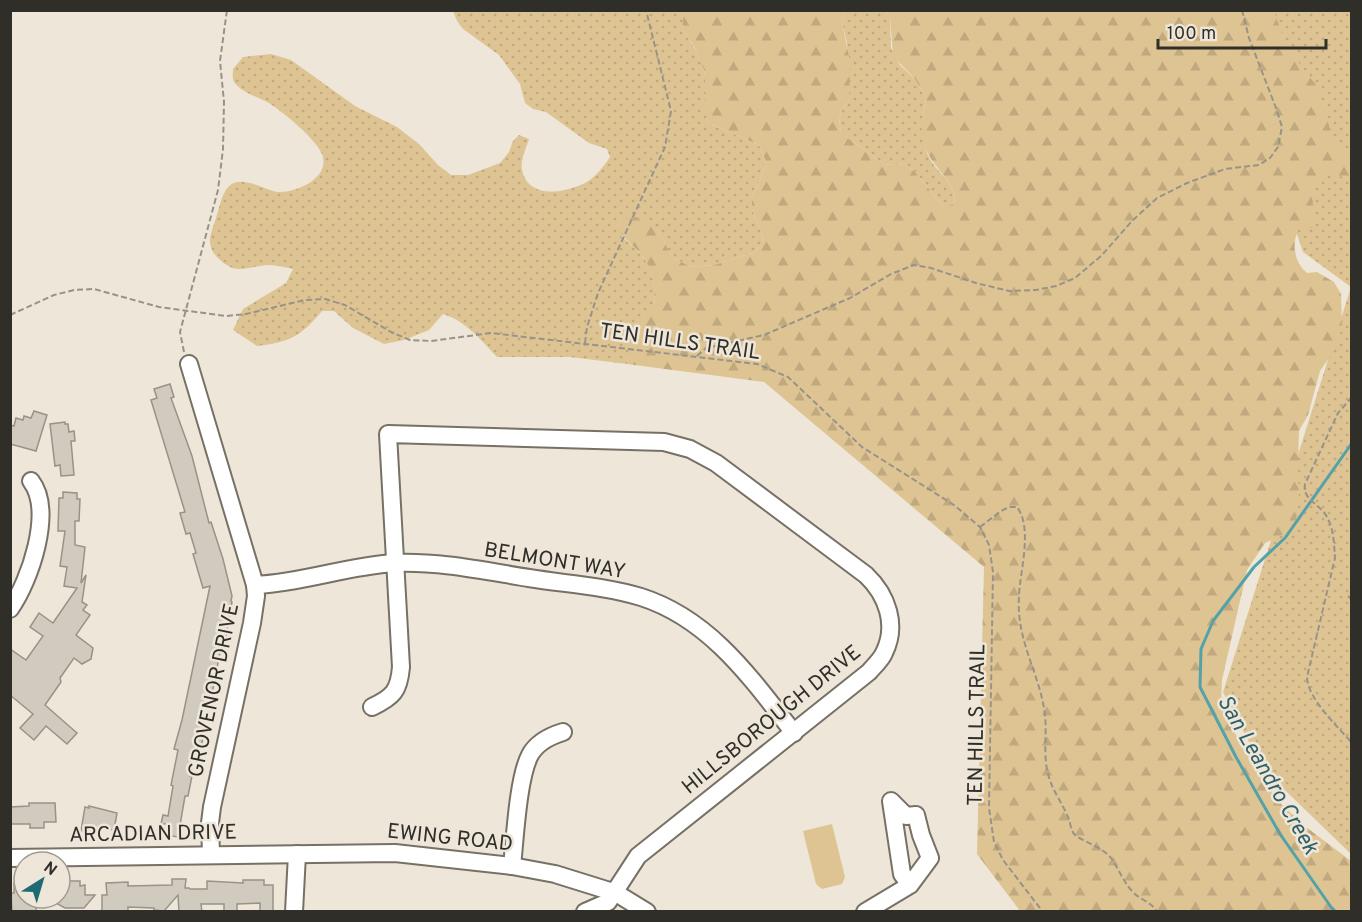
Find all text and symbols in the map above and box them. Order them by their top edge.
scale bar [1158,12,1326,50]
text: 100 m [1167,23,1216,46]
street label: TEN HILLS TRAIL [598,318,762,367]
street label: BELMONT WAY [482,537,628,586]
street label: GROVENOR DRIVE [183,601,246,780]
street label: HILLSBOROUGH DRIVE [677,639,867,801]
street label: TEN HILLS TRAIL [963,644,992,806]
water label: San Leandro Creek [1210,691,1324,860]
street label: EWING ROAD [386,818,514,859]
street label: ARCADIAN DRIVE [69,820,237,849]
north arrow [12,850,72,910]
text: N [39,858,60,881]

